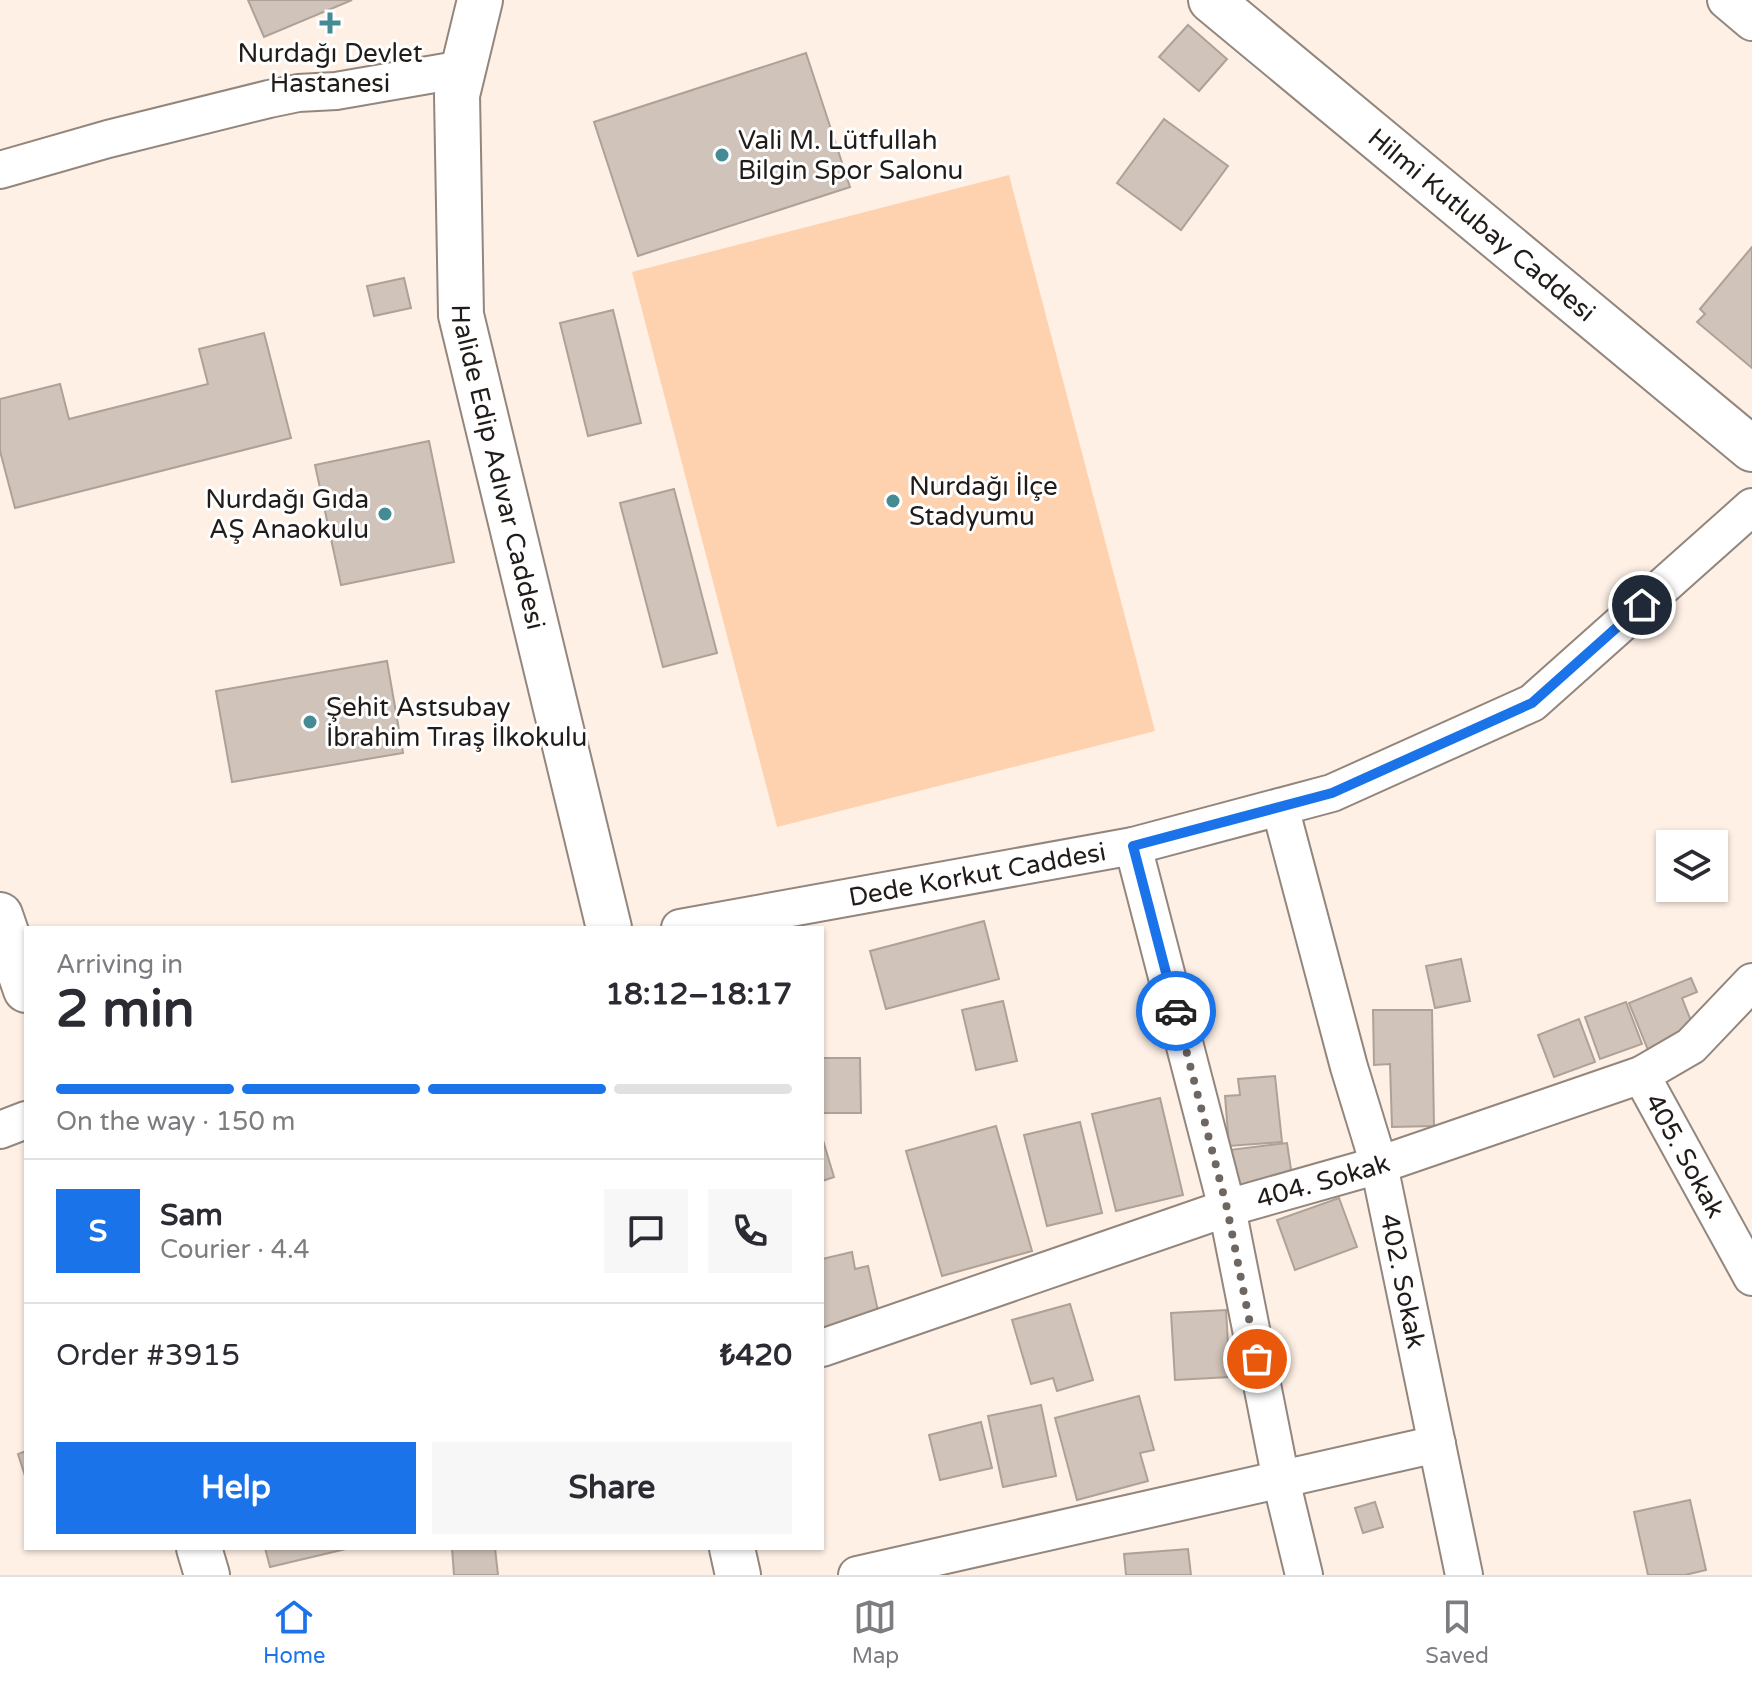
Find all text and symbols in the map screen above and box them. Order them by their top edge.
marker: Nurdağı Devlet Hastanesi [319,12,341,34]
place label: Nurdağı Devlet Hastanesi [237,38,423,99]
street label: Hilmi Kutlubay Caddesi [1362,122,1602,328]
place label: Vali M. Lütfullah Bilgin Spor Salonu [738,125,963,186]
marker: Vali M. Lütfullah Bilgin Spor Salonu [713,146,731,164]
street label: Halide Edip Adıvar Caddesi [445,304,552,633]
place label: Nurdağı İlçe Stadyumu [909,471,1058,532]
place label: Nurdağı Gıda AŞ Anaokulu [205,484,369,545]
marker: Nurdağı İlçe Stadyumu [884,492,902,510]
marker: Nurdağı Gıda AŞ Anaokulu [376,505,394,523]
pin [1608,571,1676,639]
icon: home [1620,583,1664,627]
place label: Şehit Astsubay İbrahim Tıraş İlkokulu [326,692,587,753]
marker: Şehit Astsubay İbrahim Tıraş İlkokulu [301,713,319,731]
map controls [1656,830,1728,902]
button: layers [1656,830,1728,902]
street label: Dede Korkut Caddesi [846,836,1108,913]
text: Arriving in [56,949,183,980]
courier [1136,971,1216,1051]
text: 18:12–18:17 [605,976,792,1013]
text: 2 min [56,978,195,1041]
icon: car [1154,989,1198,1033]
street label: 405. Sokak [1639,1088,1732,1223]
text: On the way · 150 m [56,1106,295,1137]
street label: 404. Sokak [1253,1147,1394,1214]
button: chat [604,1189,688,1273]
button: phone [708,1189,792,1273]
text: Sam [160,1197,223,1234]
street label: 402. Sokak [1374,1211,1432,1351]
text: S [89,1213,107,1250]
text: Courier · 4.4 [160,1234,310,1265]
pin [1223,1325,1291,1393]
text: Order #3915 [56,1337,240,1374]
text: ₺420 [720,1337,792,1374]
icon: bag [1235,1337,1279,1381]
button: Help [56,1442,416,1534]
button: Share [432,1442,792,1534]
tab: Home [263,1595,325,1669]
tab: Map [852,1595,899,1669]
tab: Saved [1425,1595,1489,1669]

